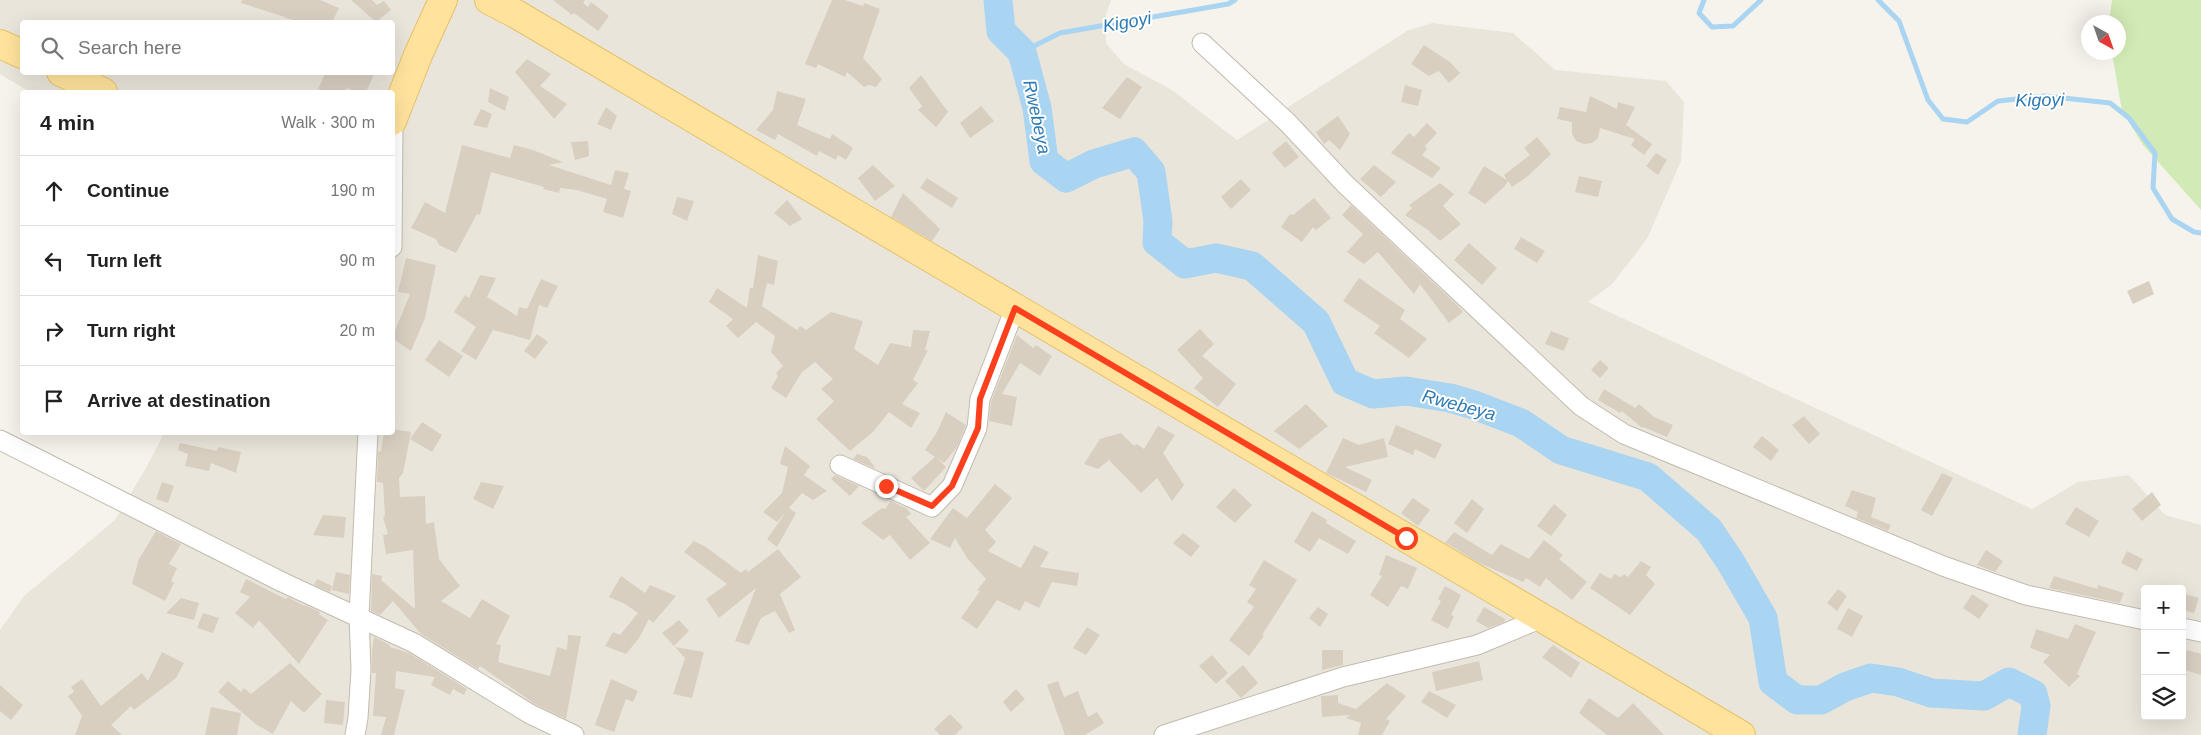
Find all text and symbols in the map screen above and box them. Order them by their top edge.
water label: Kigoyi [1101,8,1154,36]
north arrow [2081,15,2126,60]
search box [20,20,395,75]
icon: search [38,34,66,62]
text: Search here [78,37,182,58]
water label: Rwebeya [1019,78,1055,156]
water label: Kigoyi [2015,90,2066,110]
text: 4 min [40,111,95,134]
text: Walk · 300 m [281,114,375,131]
icon: ahead [40,177,68,205]
text: Continue [87,180,169,201]
text: 190 m [331,182,375,199]
icon: left [40,247,68,275]
text: Turn left [87,250,162,271]
text: 90 m [339,252,375,269]
icon: right [40,317,68,345]
text: Turn right [87,320,175,341]
text: 20 m [339,322,375,339]
water label: Rwebeya [1420,386,1498,424]
icon: arrive [40,387,68,415]
text: Arrive at destination [87,390,271,411]
route end [875,475,898,498]
route start [1395,527,1418,550]
map controls [2141,585,2186,720]
button: + [2141,585,2186,630]
button: − [2141,630,2186,675]
button: layers [2141,675,2186,720]

